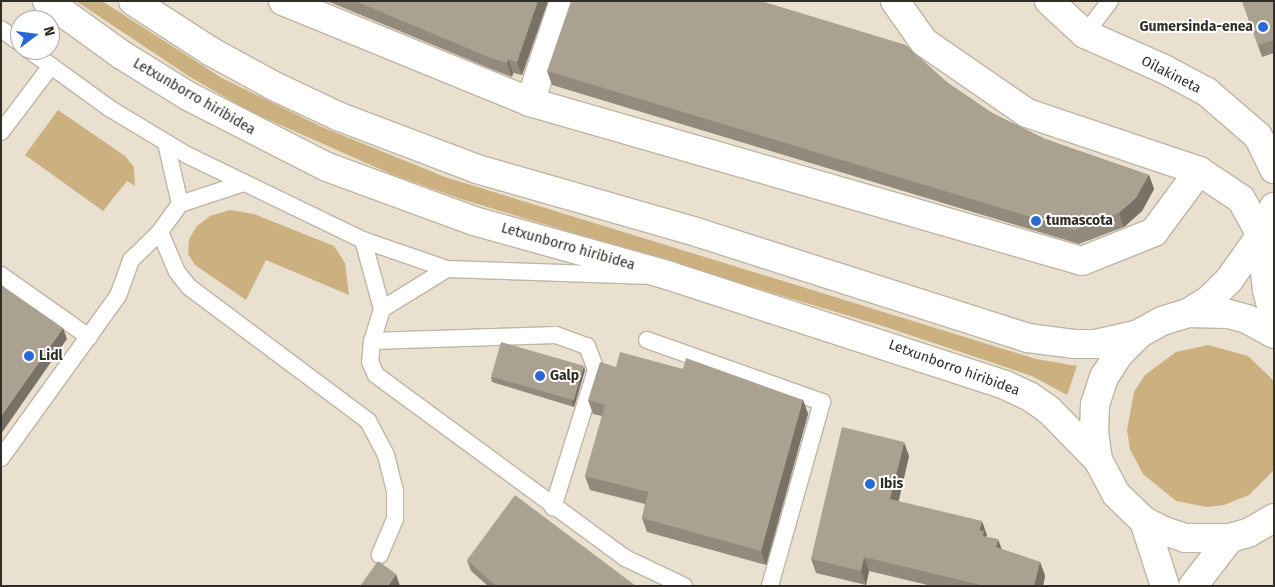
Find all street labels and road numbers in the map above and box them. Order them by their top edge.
street label: Oilakineta [1138,53,1204,97]
street label: Letxunborro hiribidea [130,55,258,139]
street label: Letxunborro hiribidea [499,220,637,274]
street label: Letxunborro hiribidea [886,336,1022,400]

